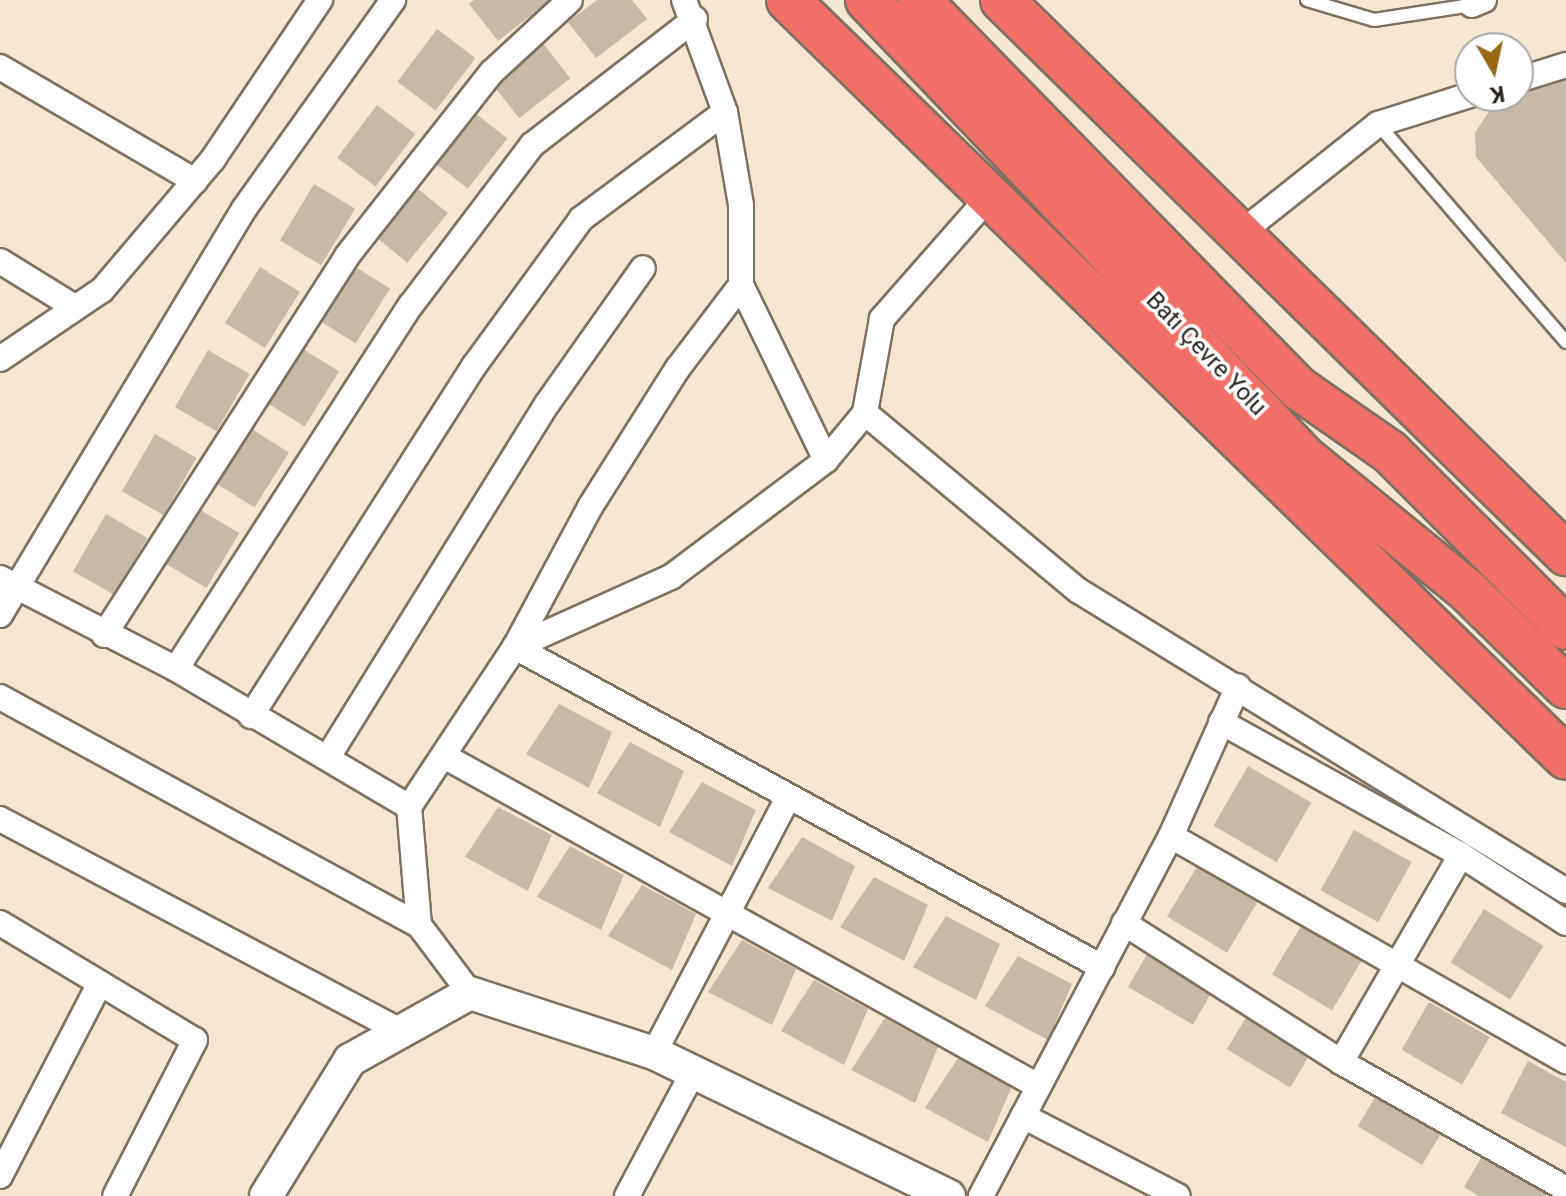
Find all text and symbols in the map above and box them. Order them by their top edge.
north arrow [1454,32,1534,112]
text: K [1489,81,1506,108]
street label: Batı Çevre Yolu [1140,286,1272,422]

